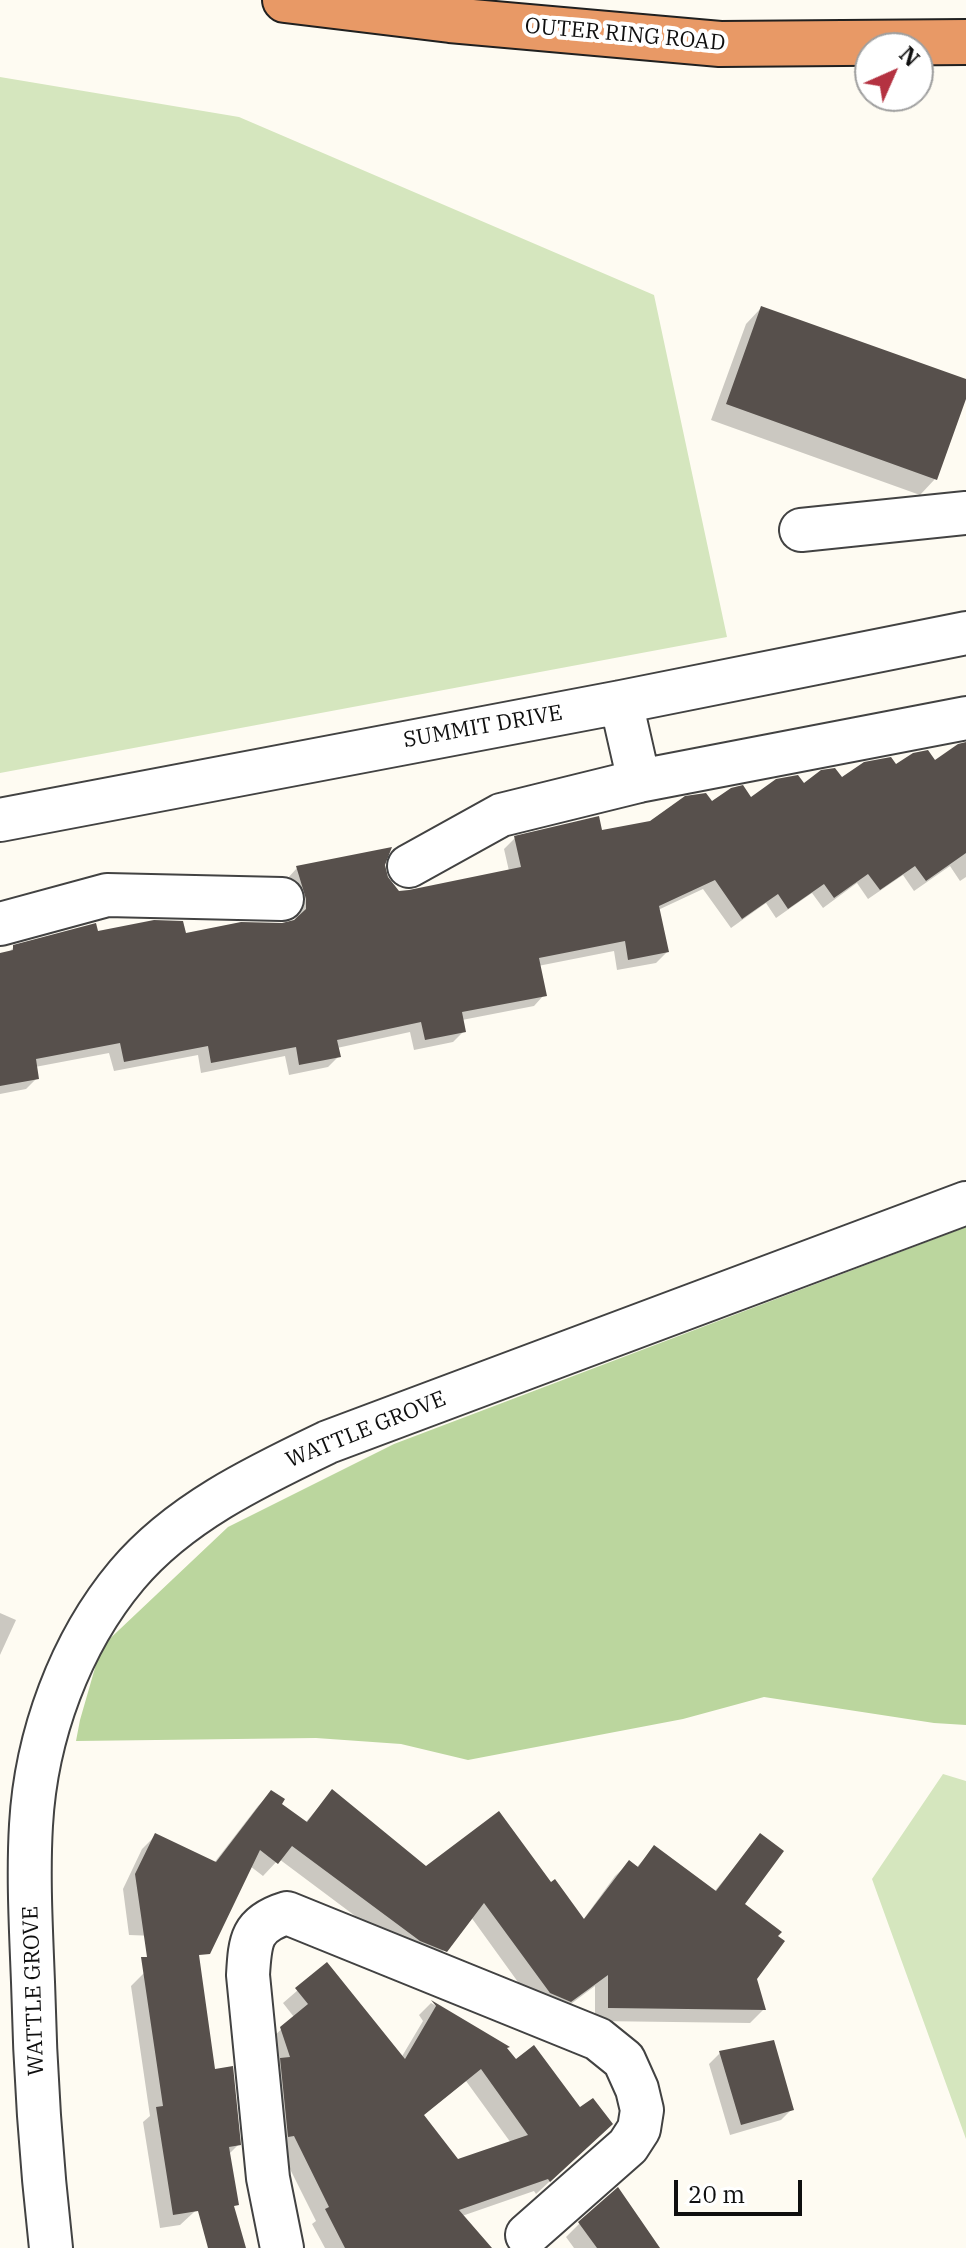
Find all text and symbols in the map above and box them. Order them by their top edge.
street label: OUTER RING ROAD [524,13,726,57]
north arrow [854,32,934,112]
text: N [894,40,926,72]
street label: SUMMIT DRIVE [401,700,565,754]
street label: WATTLE GROVE [282,1386,450,1474]
street label: WATTLE GROVE [18,1905,50,2077]
scale bar [678,2164,806,2214]
text: 20 m [688,2178,745,2210]

